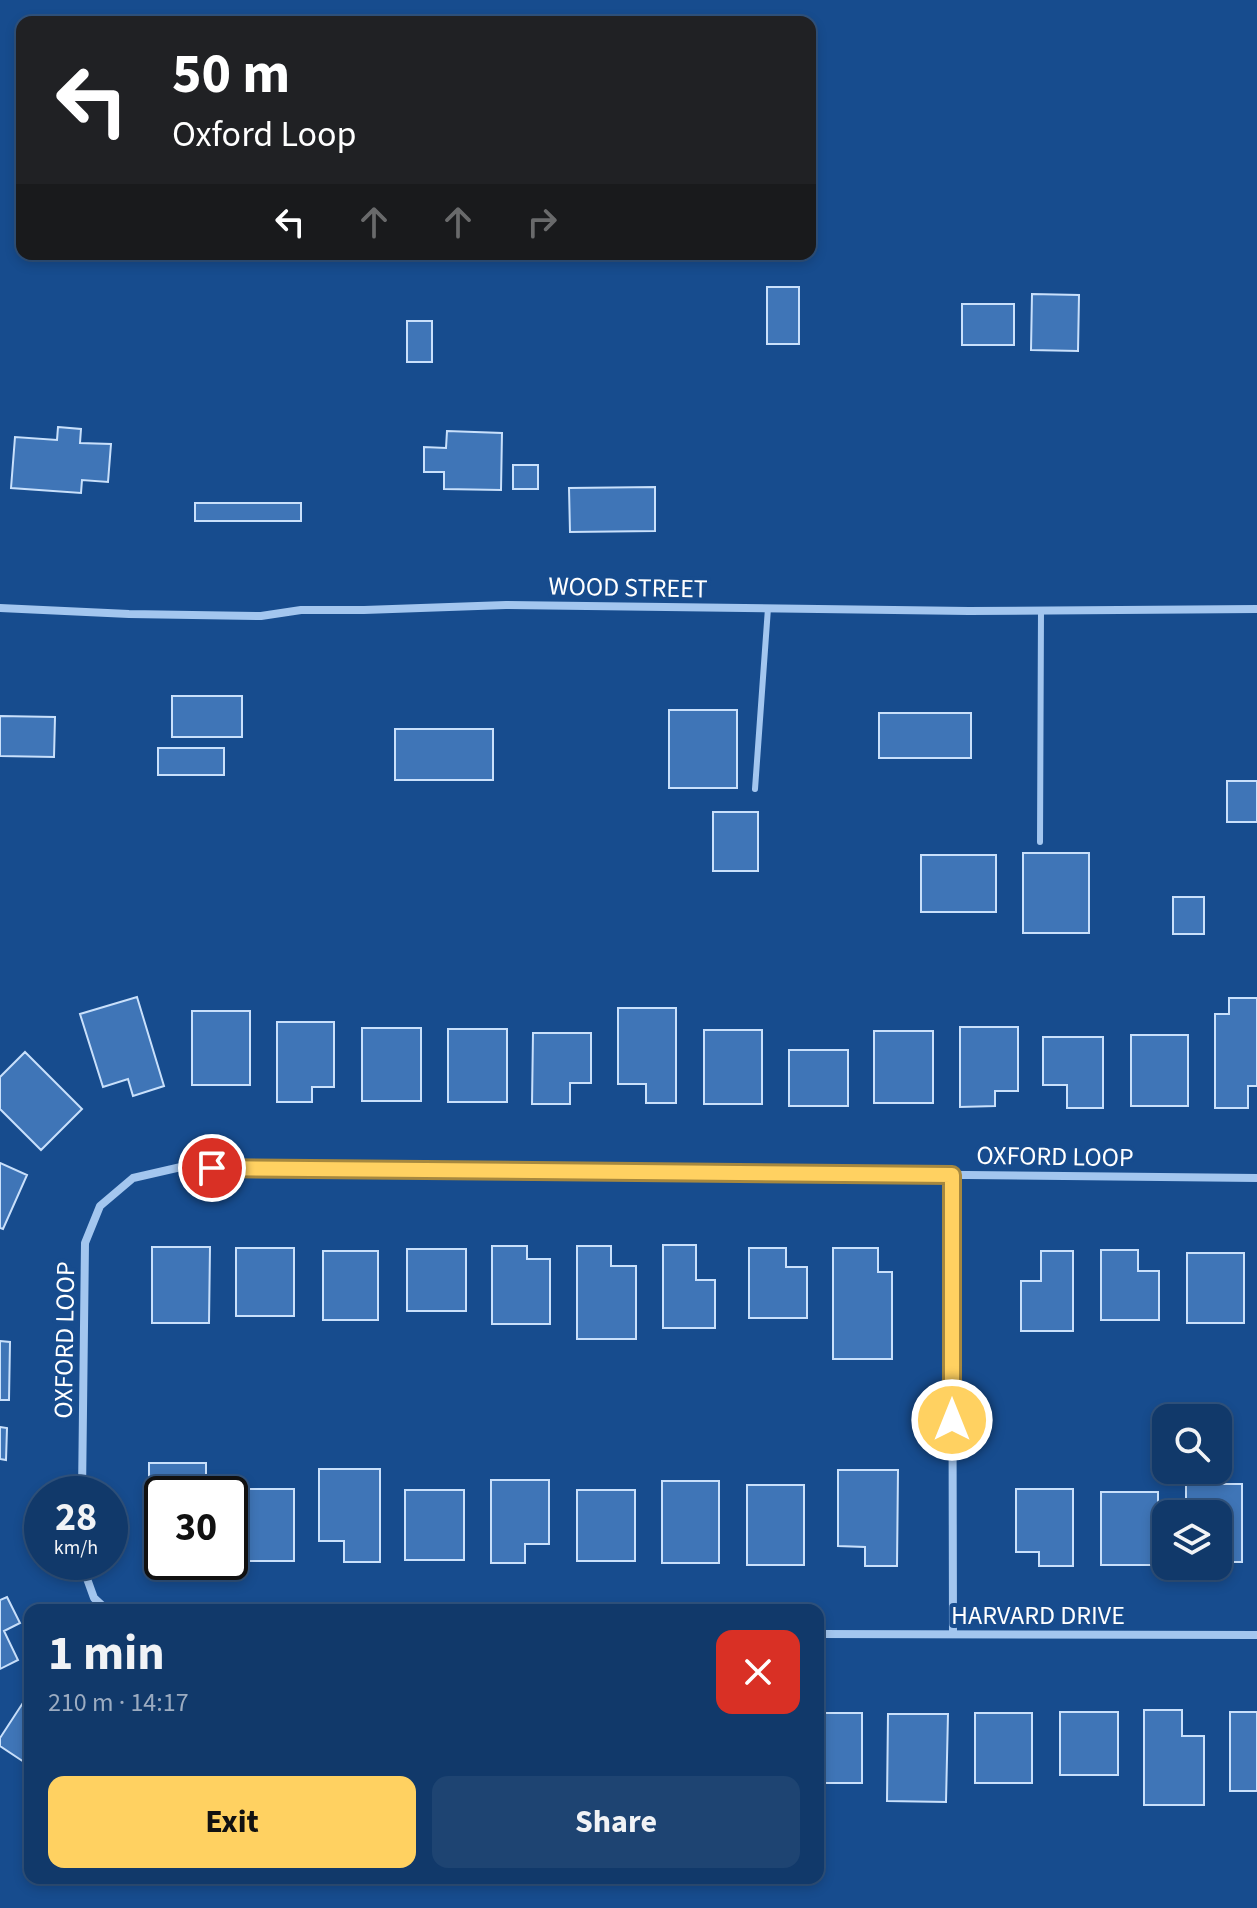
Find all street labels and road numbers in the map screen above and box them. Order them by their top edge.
street label: WOOD STREET [548,568,708,607]
street label: OXFORD LOOP [976,1137,1134,1176]
street label: OXFORD LOOP [45,1261,84,1419]
street label: HARVARD DRIVE [951,1597,1125,1634]

